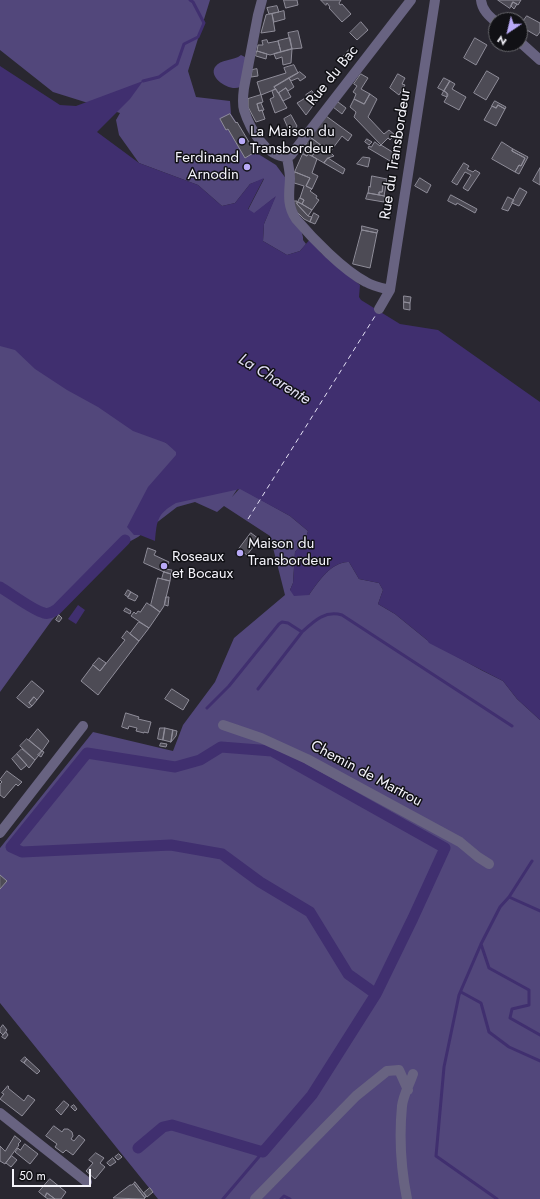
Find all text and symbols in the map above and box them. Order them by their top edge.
north arrow [488,12,528,52]
text: N [494,32,510,50]
street label: Rue du Bac [303,42,363,110]
street label: Rue du Transbordeur [377,87,415,221]
place label: La Maison du Transbordeur [250,123,335,158]
marker: La Maison du Transbordeur [237,136,247,146]
place label: Ferdinand Arnodin [175,149,239,184]
marker: Ferdinand Arnodin [242,162,252,172]
water label: La Charente [234,350,314,410]
place label: Maison du Transbordeur [248,535,331,570]
place label: Roseaux et Bocaux [172,548,233,583]
marker: Maison du Transbordeur [235,548,245,558]
marker: Roseaux et Bocaux [159,561,169,571]
street label: Chemin de Martrou [307,737,425,811]
scale bar [14,1161,93,1187]
text: 50 m [19,1167,46,1185]

